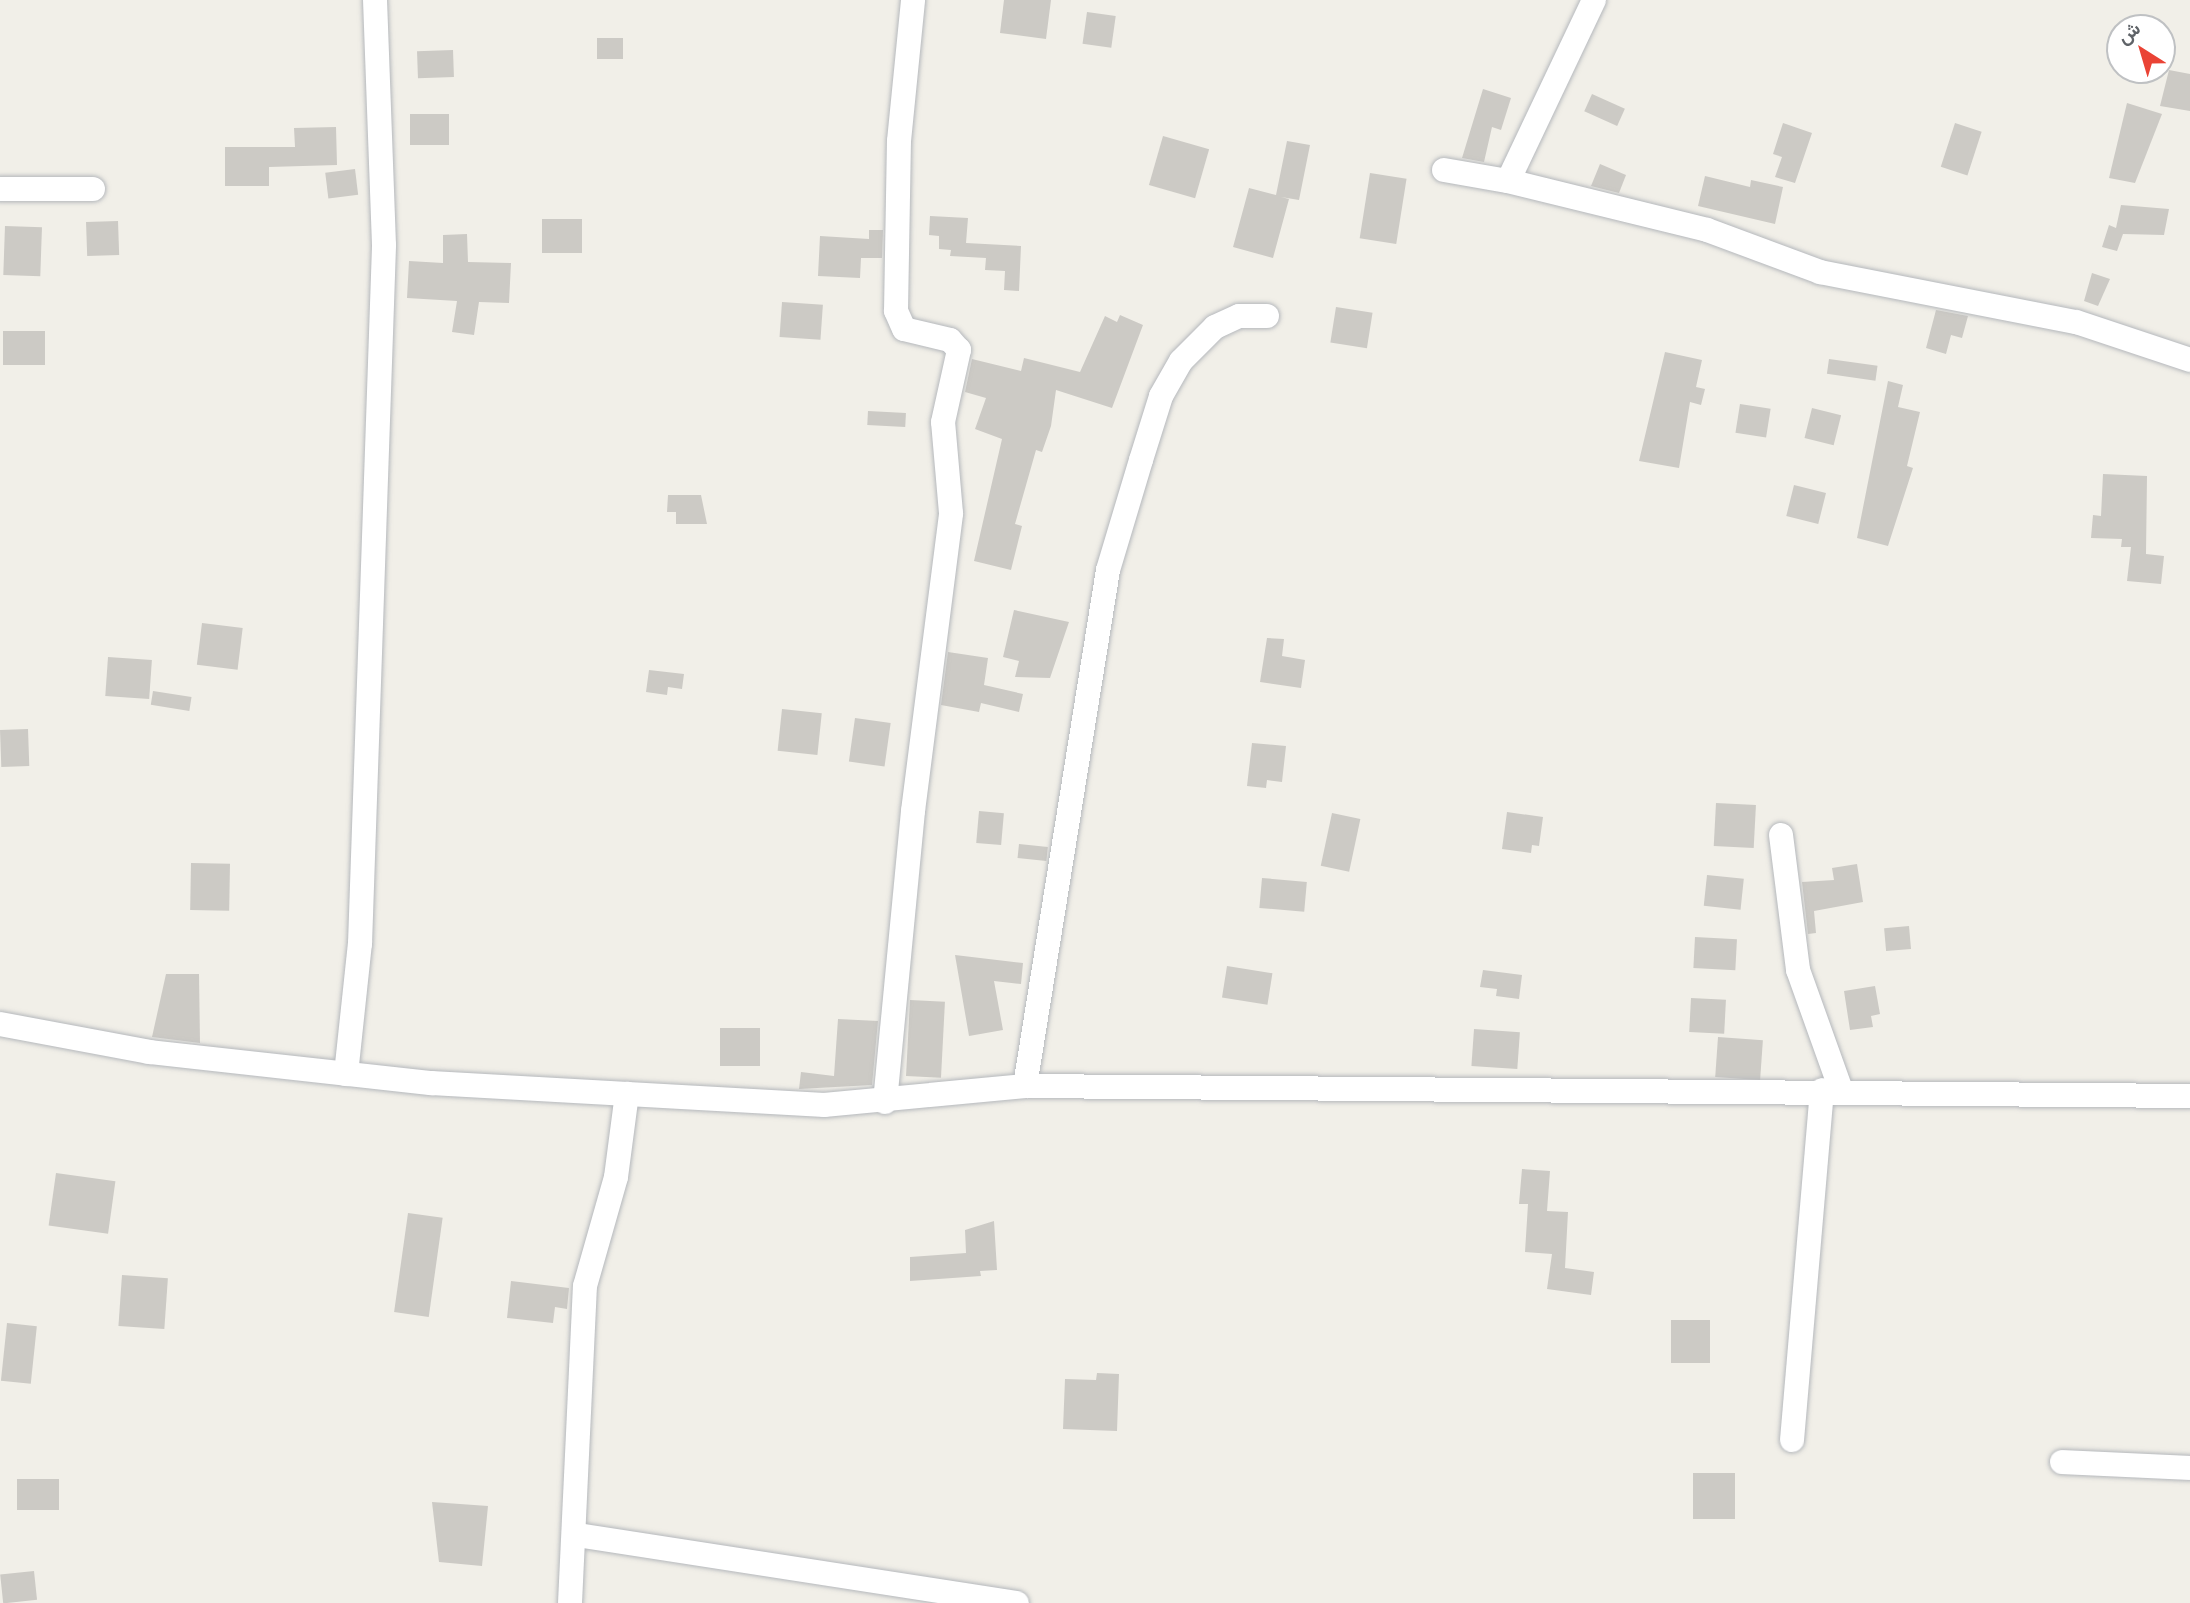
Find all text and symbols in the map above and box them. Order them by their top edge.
north arrow [2106,14,2176,84]
text: ش [2112,16,2147,51]

